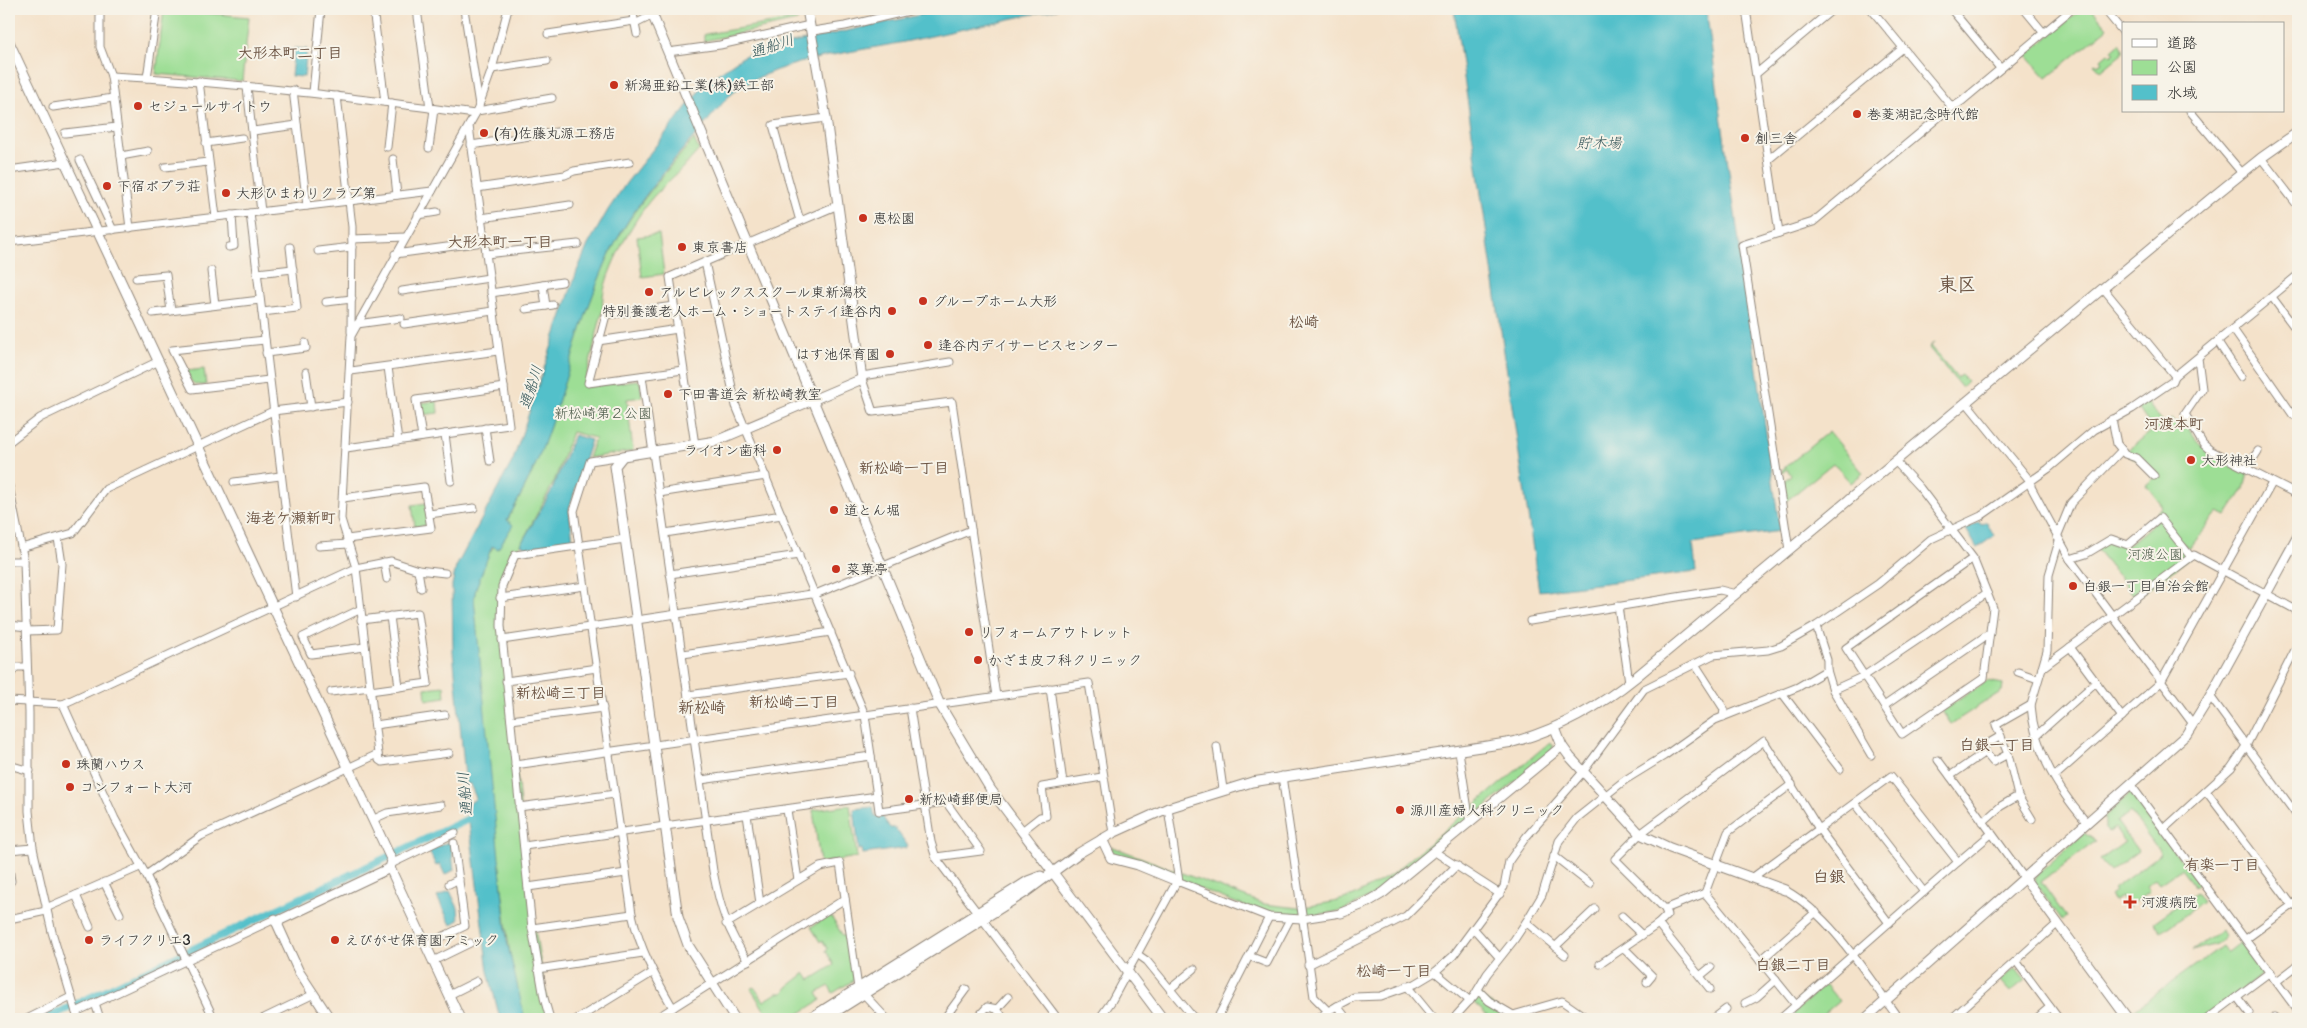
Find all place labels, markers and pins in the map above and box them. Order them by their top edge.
place label: 新潟亜鉛工業(株)鉄工部 [624,77,774,94]
marker: 新潟亜鉛工業(株)鉄工部 [608,79,620,91]
place label: セジュールサイトウ [148,98,272,115]
marker: セジュールサイトウ [132,100,144,112]
place label: 巻菱湖記念時代館 [1867,106,1979,123]
marker: 巻菱湖記念時代館 [1851,108,1863,120]
place label: (有)佐藤丸源工務店 [494,125,616,142]
marker: (有)佐藤丸源工務店 [478,127,490,139]
place label: 創三舎 [1755,130,1797,147]
marker: 創三舎 [1739,132,1751,144]
place label: 下宿ポプラ荘 [117,178,201,195]
marker: 下宿ポプラ荘 [101,180,113,192]
place label: 大形ひまわりクラブ第 [236,185,376,202]
marker: 大形ひまわりクラブ第 [220,187,232,199]
place label: 恵松園 [873,210,915,227]
marker: 恵松園 [857,212,869,224]
place label: 東京書店 [692,239,748,256]
marker: 東京書店 [676,241,688,253]
place label: アルビレックススクール東新潟校 [659,284,867,301]
marker: アルビレックススクール東新潟校 [643,286,655,298]
place label: グループホーム大形 [933,293,1057,310]
marker: グループホーム大形 [917,295,929,307]
place label: 特別養護老人ホーム・ショートステイ逢谷内 [602,303,882,320]
marker: 特別養護老人ホーム・ショートステイ逢谷内 [886,305,898,317]
place label: 逢谷内デイサービスセンター [938,337,1119,354]
marker: 逢谷内デイサービスセンター [922,339,934,351]
place label: はす池保育園 [796,346,880,363]
marker: はす池保育園 [884,348,896,360]
place label: 下田書道会 新松崎教室 [678,386,822,403]
marker: 下田書道会 新松崎教室 [662,388,674,400]
place label: ライオン歯科 [684,442,767,459]
marker: ライオン歯科 [771,444,783,456]
place label: 大形神社 [2201,452,2257,469]
marker: 大形神社 [2185,454,2197,466]
place label: 道とん堀 [844,502,900,519]
marker: 道とん堀 [828,504,840,516]
place label: 菜菓亭 [846,561,888,578]
marker: 菜菓亭 [830,563,842,575]
place label: 白銀一丁目自治会館 [2083,578,2209,595]
marker: 白銀一丁目自治会館 [2067,580,2079,592]
place label: リフォームアウトレット [979,624,1133,641]
marker: リフォームアウトレット [963,626,975,638]
place label: かざま皮フ科クリニック [988,652,1142,669]
marker: かざま皮フ科クリニック [972,654,984,666]
place label: 珠蘭ハウス [76,756,145,773]
marker: 珠蘭ハウス [60,758,72,770]
place label: コンフォート大河 [80,779,192,796]
marker: コンフォート大河 [64,781,76,793]
place label: 新松崎郵便局 [919,791,1003,808]
marker: 新松崎郵便局 [903,793,915,805]
place label: 源川産婦人科クリニック [1410,802,1564,819]
marker: 源川産婦人科クリニック [1394,804,1406,816]
place label: 河渡病院 [2141,894,2197,911]
marker: 河渡病院 [2123,895,2137,909]
place label: ライフクリエ3 [99,932,191,949]
place label: えびがせ保育園アミック [345,932,499,949]
marker: ライフクリエ3 [83,934,95,946]
marker: えびがせ保育園アミック [329,934,341,946]

